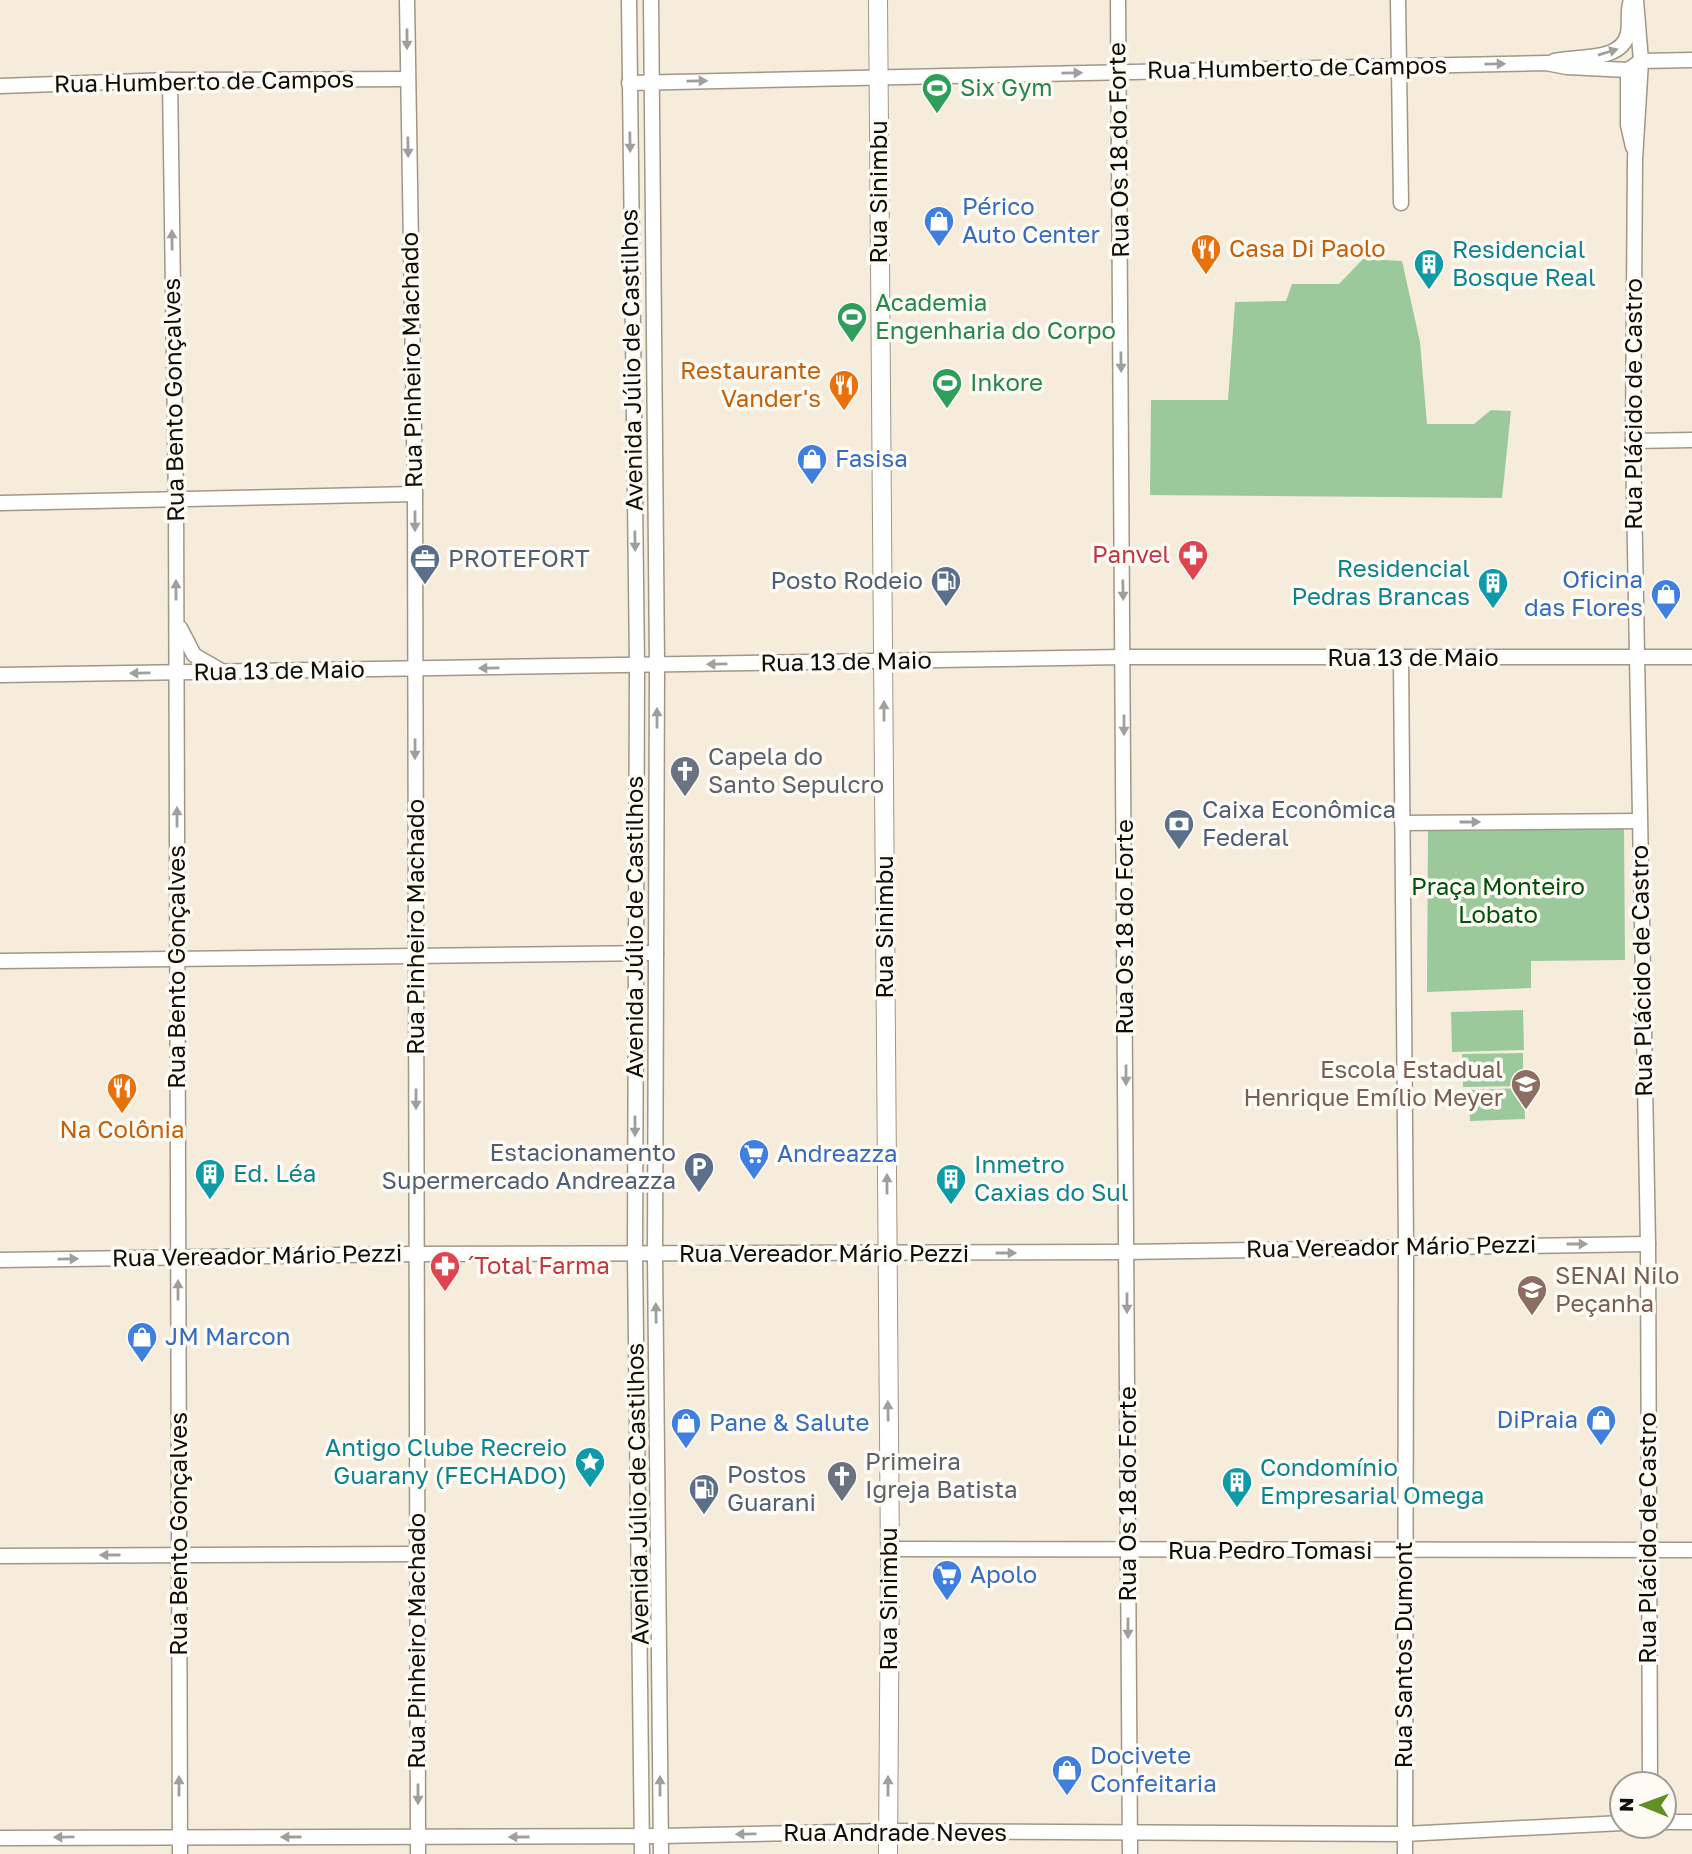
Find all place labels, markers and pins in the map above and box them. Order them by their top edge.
sports icon: Six Gym [920,71,954,115]
place label: Six Gym [960,72,1053,101]
place label: Périco Auto Center [962,191,1100,248]
shop icon: Périco Auto Center [922,204,956,248]
restaurant icon: Casa Di Paolo [1189,232,1223,276]
place label: Casa Di Paolo [1229,233,1386,262]
place label: Residencial Bosque Real [1452,234,1596,291]
building icon: Residencial Bosque Real [1412,247,1446,291]
place label: Academia Engenharia do Corpo [875,287,1116,344]
sports icon: Academia Engenharia do Corpo [835,300,869,344]
place label: Restaurante Vander's [680,355,821,412]
sports icon: Inkore [930,366,964,410]
place label: Inkore [970,367,1043,396]
restaurant icon: Restaurante Vander's [827,368,861,412]
shop icon: Fasisa [795,442,829,486]
place label: Fasisa [835,443,908,472]
pharmacy icon: Panvel [1176,538,1210,582]
place label: Panvel [1092,539,1170,568]
office icon: PROTEFORT [408,542,442,586]
place label: PROTEFORT [448,543,590,572]
place label: Residencial Pedras Brancas [1292,553,1470,610]
fuel station icon: Posto Rodeio [929,564,963,608]
place label: Oficina das Flores [1524,564,1643,621]
place label: Posto Rodeio [770,565,923,594]
building icon: Residencial Pedras Brancas [1476,566,1510,610]
shop icon: Oficina das Flores [1649,577,1683,621]
place label: Capela do Santo Sepulcro [708,741,884,798]
church icon: Capela do Santo Sepulcro [668,754,702,798]
place label: Caixa Econômica Federal [1202,794,1396,851]
bank icon: Caixa Econômica Federal [1162,807,1196,851]
place label: Escola Estadual Henrique Emílio Meyer [1243,1054,1503,1111]
school or university icon: Escola Estadual Henrique Emílio Meyer [1509,1067,1543,1111]
restaurant icon: Na Colônia [105,1071,139,1115]
place label: Na Colônia [59,1114,185,1143]
place label: Estacionamento Supermercado Andreazza [382,1137,676,1194]
supermarket icon: Andreazza [737,1137,771,1181]
place label: Andreazza [777,1138,897,1167]
place label: Inmetro Caxias do Sul [974,1149,1129,1206]
parking icon: Estacionamento Supermercado Andreazza [682,1150,716,1194]
building icon: Ed. Léa [193,1157,227,1201]
place label: Ed. Léa [233,1158,316,1187]
building icon: Inmetro Caxias do Sul [934,1162,968,1206]
pharmacy icon: ´Total Farma [428,1249,462,1293]
place label: ´Total Farma [468,1250,610,1279]
place label: SENAI Nilo Peçanha [1555,1260,1679,1317]
school or university icon: SENAI Nilo Peçanha [1515,1273,1549,1317]
shop icon: JM Marcon [125,1320,159,1364]
place label: JM Marcon [165,1321,291,1350]
shop icon: DiPraia [1584,1403,1618,1447]
place label: DiPraia [1496,1404,1578,1433]
shop icon: Pane & Salute [669,1406,703,1450]
place label: Pane & Salute [709,1407,869,1436]
place label: Antigo Clube Recreio Guarany (FECHADO) [325,1432,567,1489]
place icon: Antigo Clube Recreio Guarany (FECHADO) [573,1445,607,1489]
place label: Primeira Igreja Batista [865,1446,1018,1503]
place label: Condomínio Empresarial Omega [1260,1452,1484,1509]
place label: Postos Guarani [727,1459,816,1516]
church icon: Primeira Igreja Batista [825,1459,859,1503]
building icon: Condomínio Empresarial Omega [1220,1465,1254,1509]
fuel station icon: Postos Guarani [687,1472,721,1516]
supermarket icon: Apolo [930,1558,964,1602]
place label: Apolo [970,1559,1037,1588]
place label: Docivete Confeitaria [1090,1740,1217,1797]
shop icon: Docivete Confeitaria [1050,1753,1084,1797]

